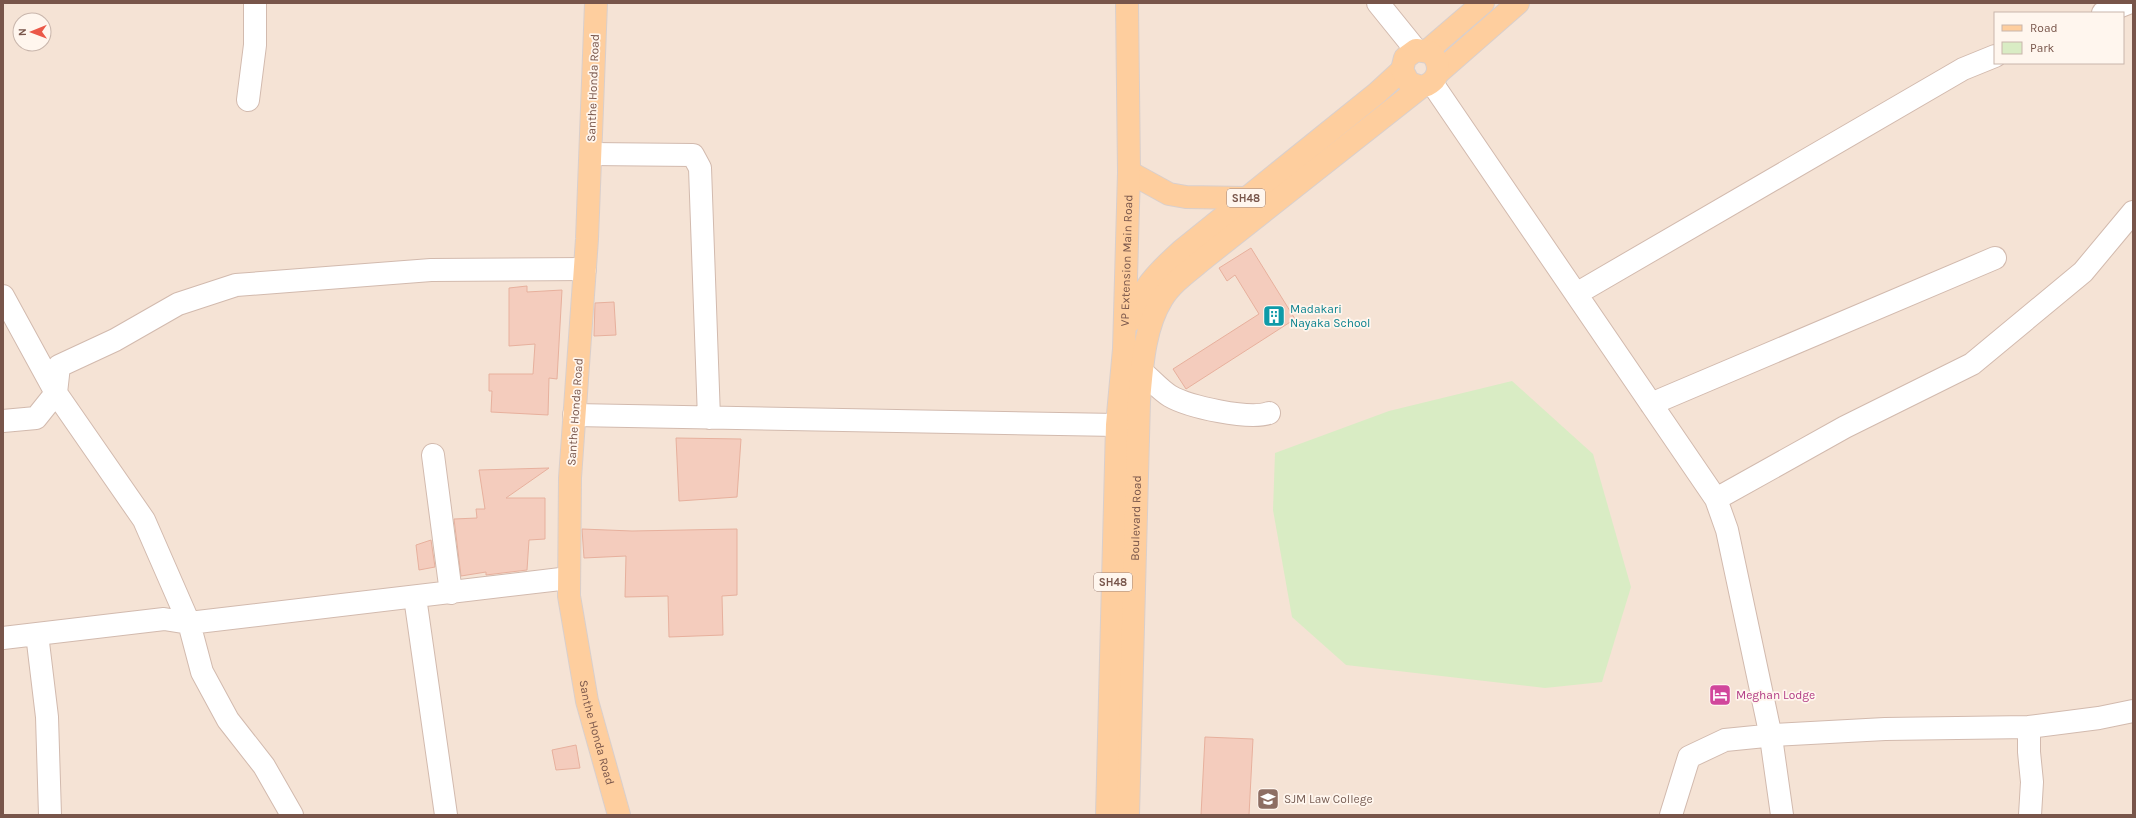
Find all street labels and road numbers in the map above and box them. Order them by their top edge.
street label: Santhe Honda Road [584,34,602,142]
road number: SH48 [1227,189,1265,207]
street label: VP Extension Main Road [1118,194,1135,327]
street label: Santhe Honda Road [564,358,586,466]
street label: Boulevard Road [1128,475,1144,561]
road number: SH48 [1094,573,1132,591]
street label: Santhe Honda Road [576,679,617,786]

